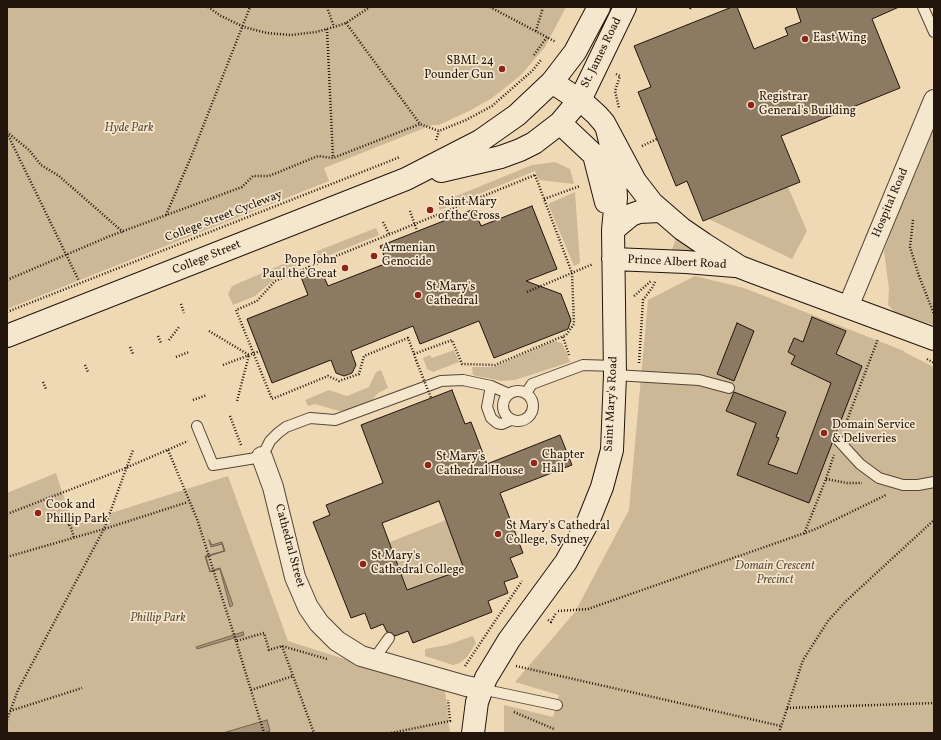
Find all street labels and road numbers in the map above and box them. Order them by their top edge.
street label: St. James Road [579,15,625,91]
street label: Hospital Road [870,166,912,240]
street label: College Street Cycleway [163,188,285,246]
street label: College Street [171,238,243,278]
street label: Prince Albert Road [627,253,727,273]
street label: Saint Mary's Road [602,356,622,452]
street label: Cathedral Street [271,503,307,589]

